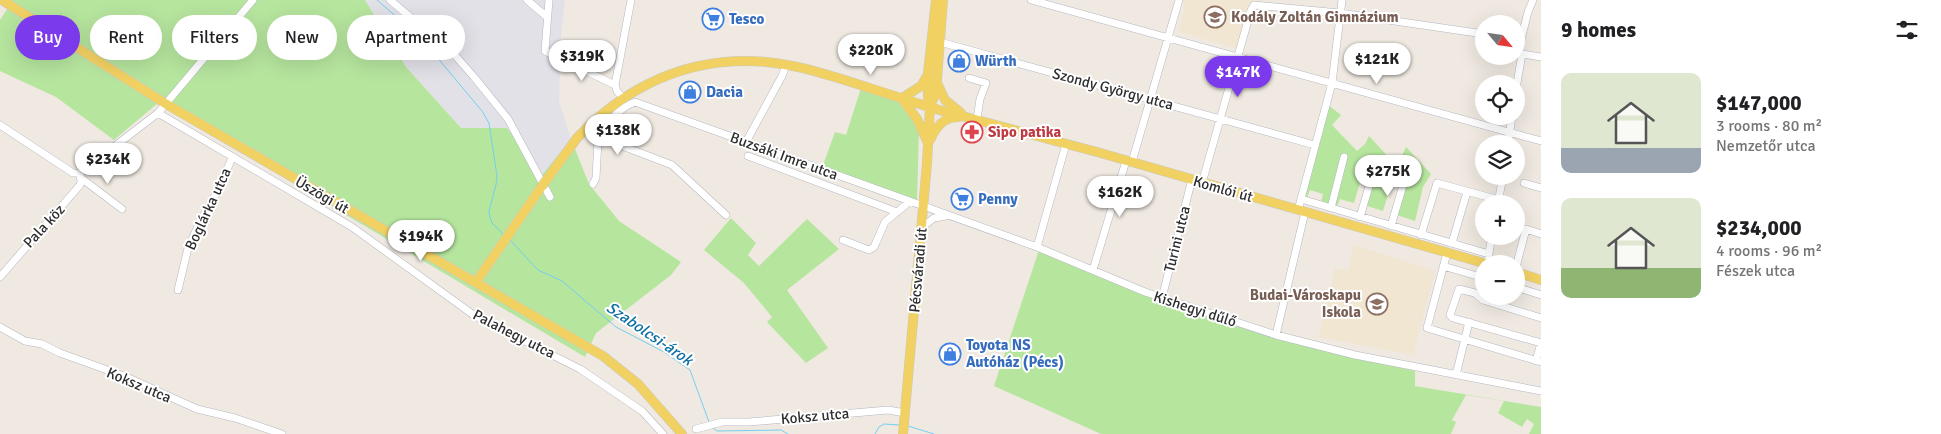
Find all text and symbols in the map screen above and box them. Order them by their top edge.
school or university icon: Kodály Zoltán Gimnázium [1203,5,1227,29]
supermarket icon: Tesco [701,7,725,31]
place label: Kodály Zoltán Gimnázium [1231,8,1399,26]
place label: Tesco [729,10,764,28]
chip: Buy [15,15,80,60]
chip: Rent [90,15,162,60]
chip: Filters [172,15,257,60]
chip: New [267,15,337,60]
chip: Apartment [347,15,465,60]
north arrow [1475,15,1525,65]
map controls [1475,15,1525,305]
icon: filters [1893,16,1921,44]
text: 9 homes [1561,17,1636,43]
pin: $220K [836,34,906,76]
pin: $319K [547,39,617,82]
text: $220K [849,40,893,60]
pin: $121K [1342,42,1412,85]
text: $319K [560,46,604,66]
shop icon: Würth [947,49,971,73]
text: $121K [1355,49,1399,69]
place label: Würth [975,52,1017,70]
pin: $147K [1203,56,1273,98]
text: $147K [1216,62,1260,82]
street label: Szondy György utca [1050,64,1176,114]
button: locate [1475,75,1525,125]
shop icon: Dacia [678,80,702,104]
place label: Dacia [706,83,743,101]
text: $147,000 [1716,90,1802,116]
icon: home [1601,93,1661,153]
pin: $138K [583,114,653,156]
text: 3 rooms · 80 m² [1716,116,1822,136]
text: $138K [596,120,640,140]
pharmacy icon: Sipo patika [960,120,984,144]
place label: Sipo patika [988,123,1062,141]
street label: Buzsáki Imre utca [728,128,840,184]
button: layers [1475,135,1525,185]
text: Nemzetőr utca [1716,136,1816,156]
pin: $234K [73,142,143,185]
text: $234K [86,149,130,169]
pin: $275K [1353,154,1423,197]
text: $275K [1366,161,1410,181]
street label: Boglárka utca [181,165,235,253]
street label: Üszögi út [292,172,352,218]
street label: Komlói út [1191,172,1255,206]
pin: $162K [1085,176,1155,218]
text: $162K [1098,182,1142,202]
supermarket icon: Penny [950,187,974,211]
place label: Penny [978,190,1018,208]
button: + [1475,195,1525,245]
street label: Pala köz [19,200,69,251]
street label: Turini utca [1160,204,1194,274]
text: $234,000 [1716,215,1802,241]
icon: home [1601,218,1661,278]
pin: $194K [386,220,456,262]
text: $194K [399,226,443,246]
street label: Pécsváradi út [905,227,931,313]
text: 4 rooms · 96 m² [1716,241,1822,261]
button: − [1475,255,1525,305]
text: Fészek utca [1716,261,1795,281]
place label: Budai-Városkapu Iskola [1250,286,1361,321]
street label: Kishegyi dűlő [1151,287,1239,331]
school or university icon: Budai-Városkapu Iskola [1365,292,1389,316]
water label: Szabolcsi-árok [602,298,698,371]
street label: Palahegy utca [470,306,558,362]
place label: Toyota NS Autóház (Pécs) [966,336,1064,371]
shop icon: Toyota NS Autóház (Pécs) [938,342,962,366]
street label: Koksz utca [104,363,174,407]
street label: Koksz utca [780,404,850,428]

